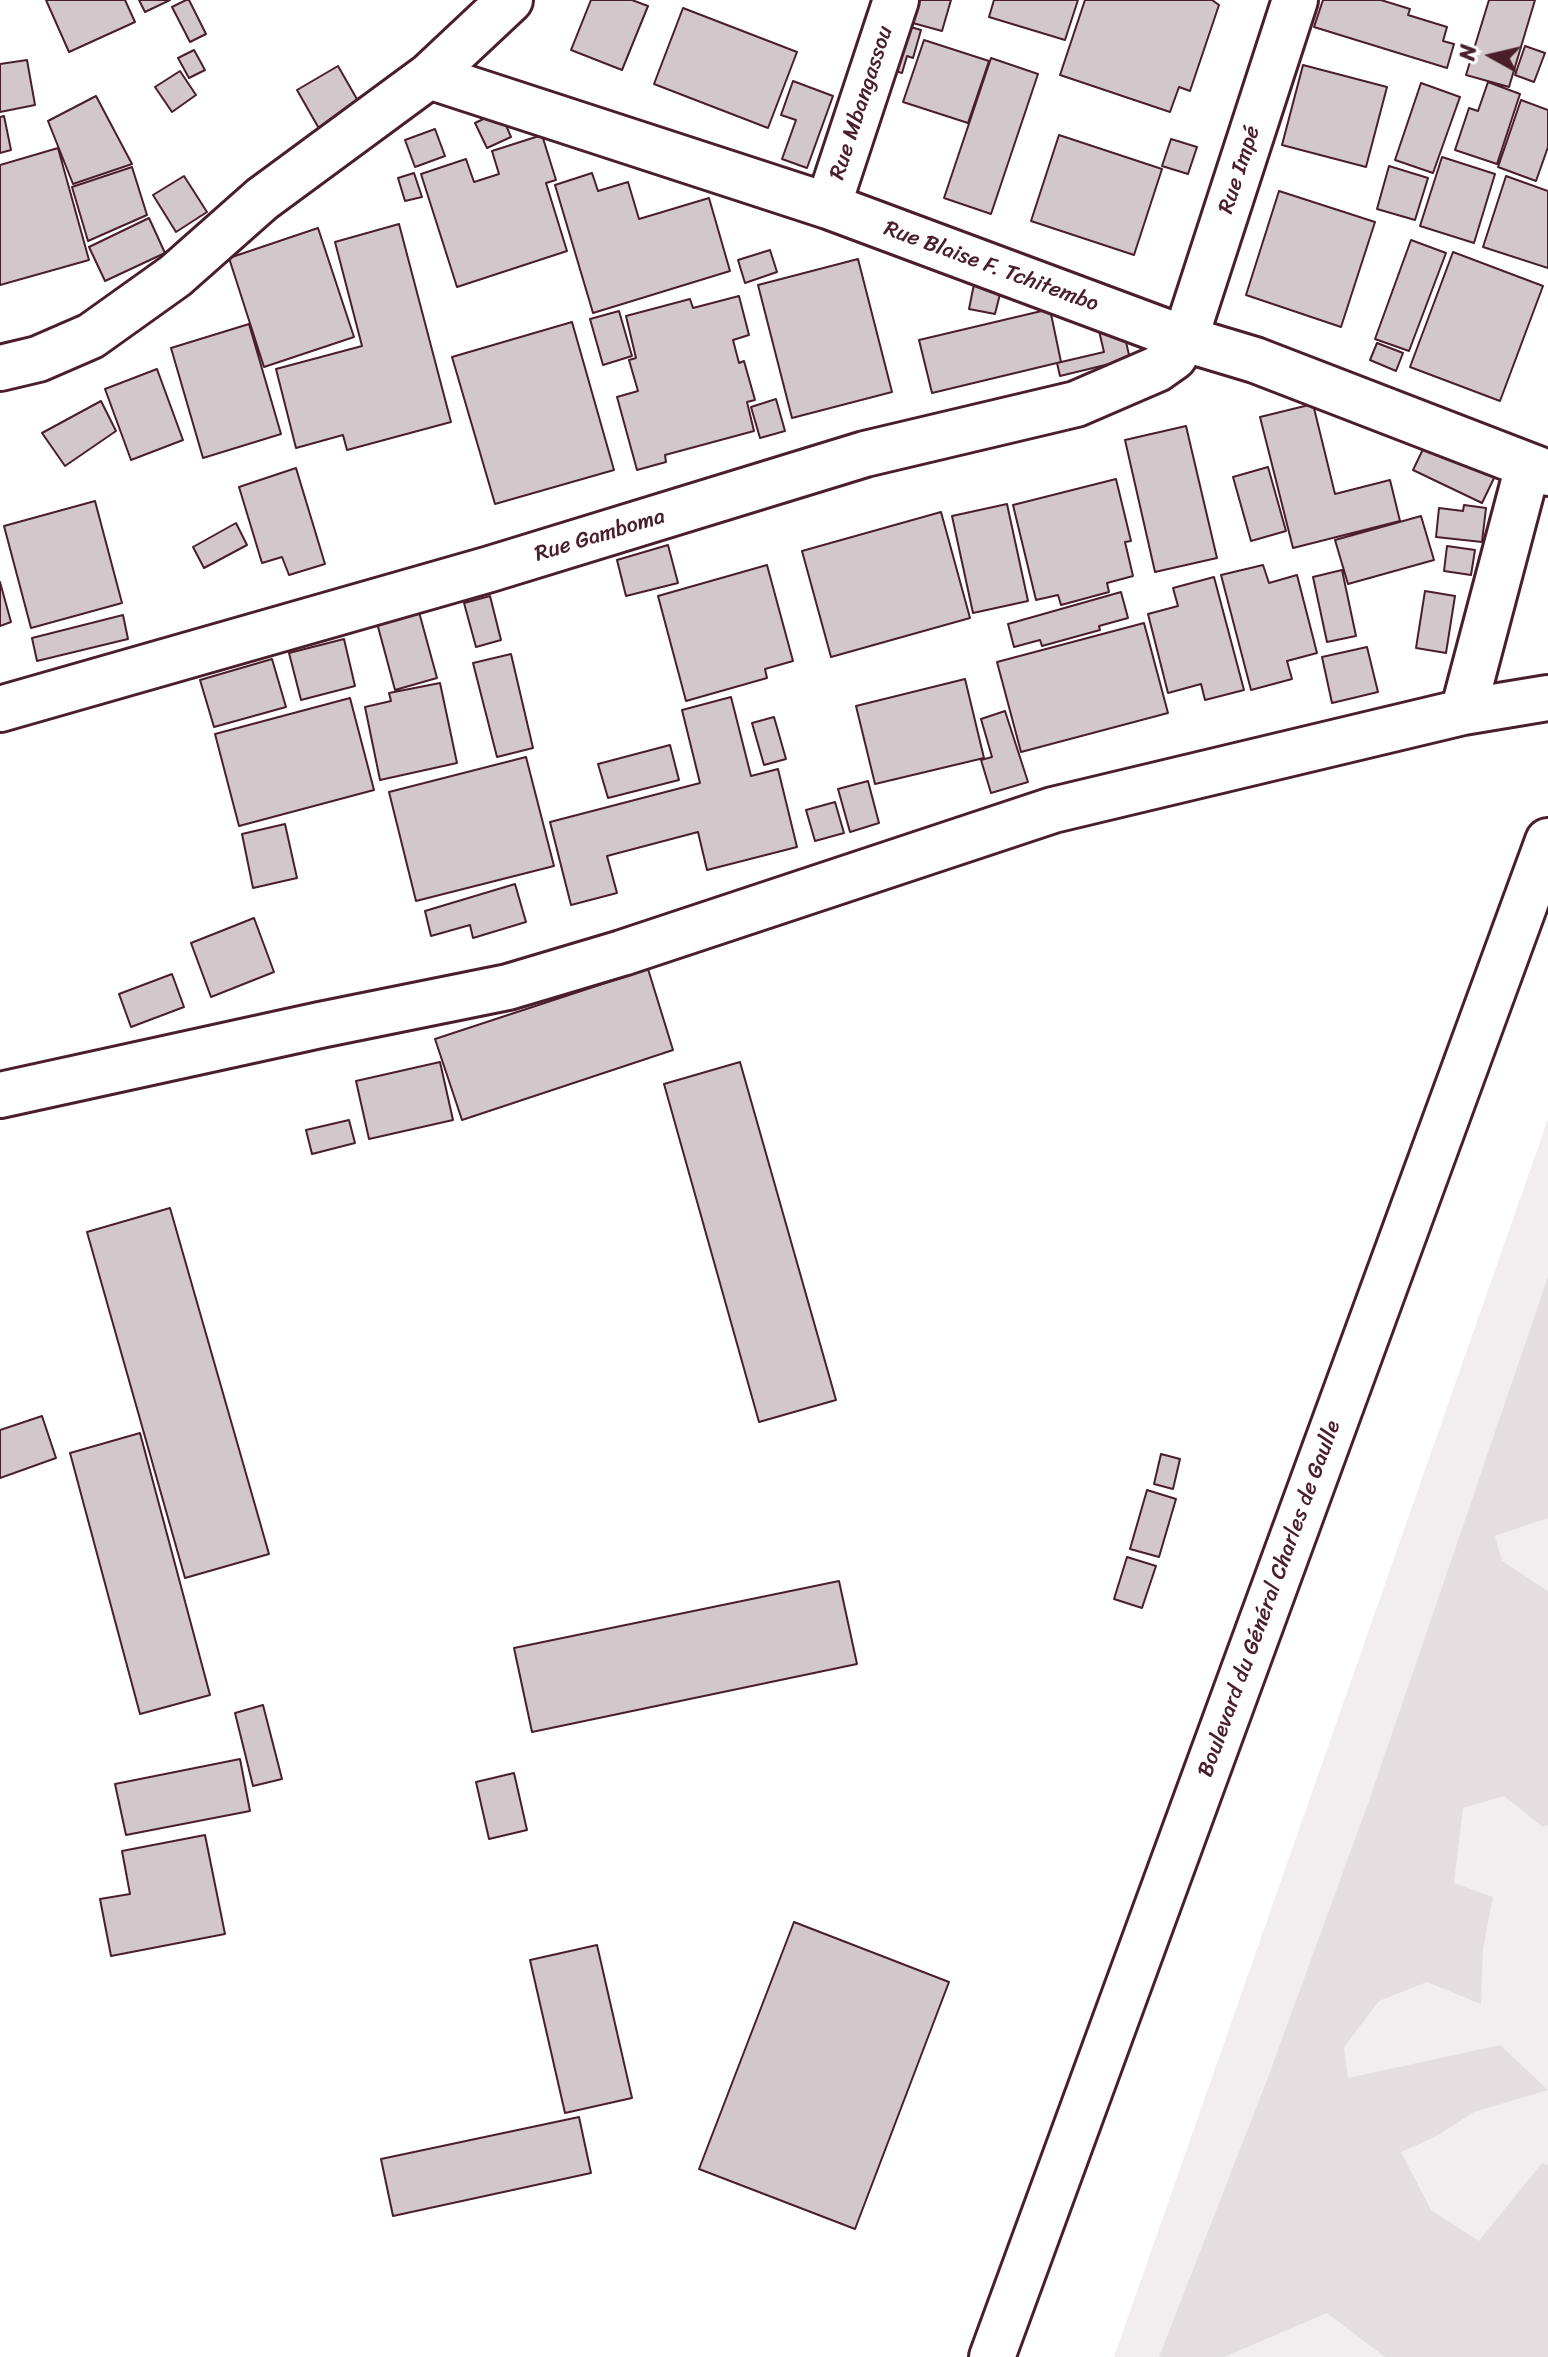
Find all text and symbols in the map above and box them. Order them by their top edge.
north arrow [1452,16,1532,96]
street label: Rue Mbangassou [825,23,899,183]
text: N [1447,42,1488,63]
street label: Rue Impé [1213,123,1267,217]
street label: Rue Blaise F. Tchitembo [880,216,1102,318]
street label: Rue Gamboma [532,504,668,568]
street label: Boulevard du Général Charles de Gaulle [1193,1417,1347,1781]

